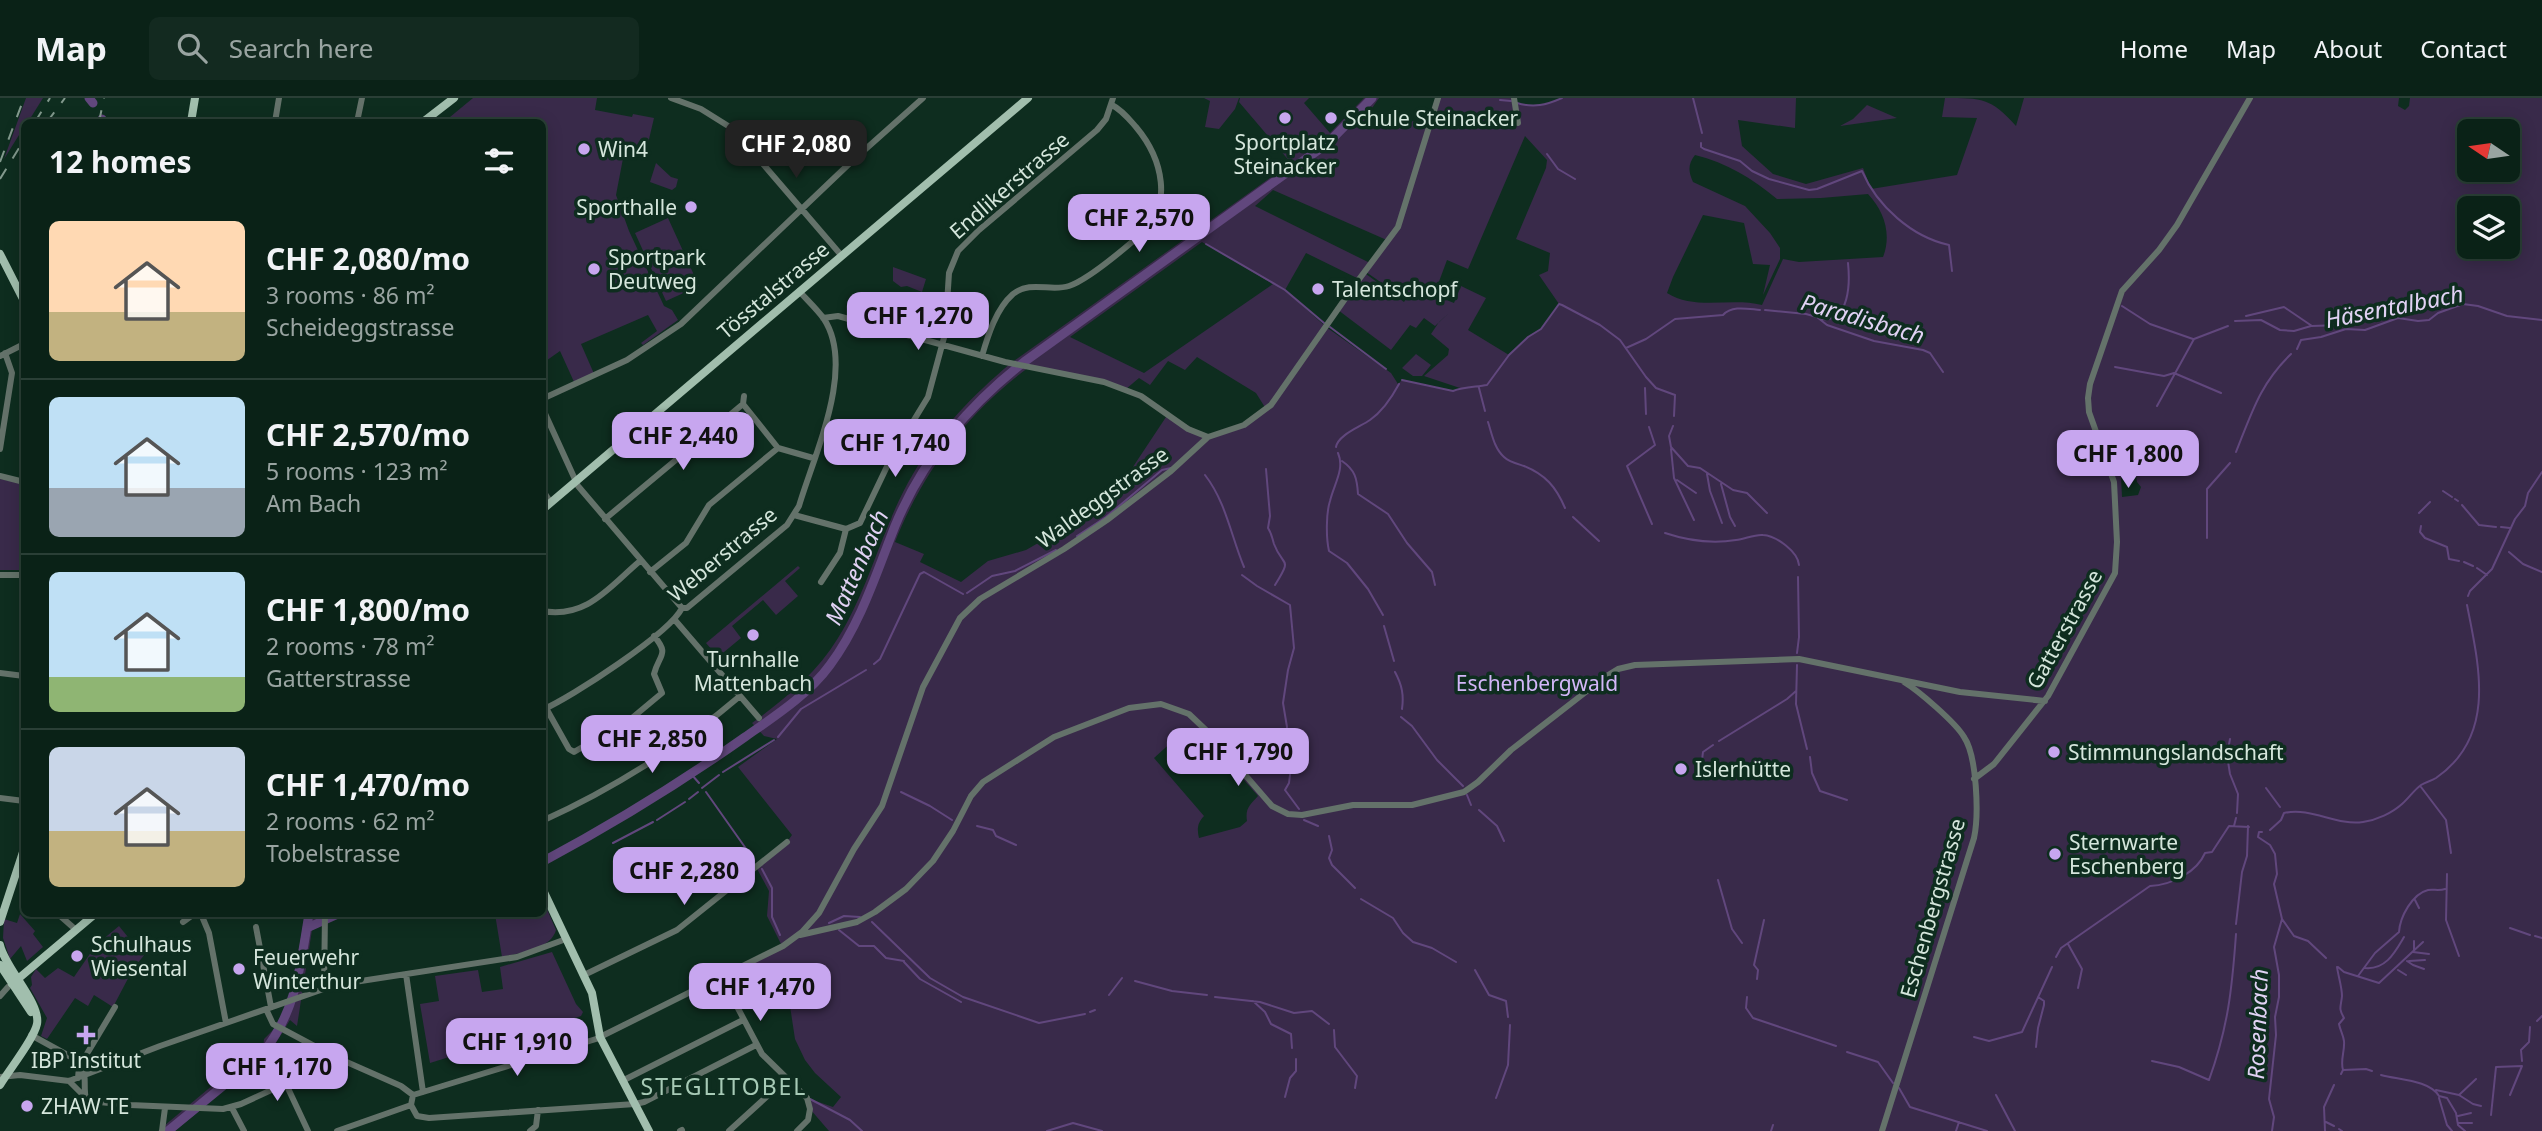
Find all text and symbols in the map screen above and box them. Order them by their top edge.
search box [149,17,639,80]
text: Map [35,26,107,71]
icon: search [173,29,211,67]
text: Search here [229,30,373,66]
text: Home [2120,32,2188,65]
text: Map [2226,32,2276,65]
text: About [2314,32,2382,65]
text: Contact [2420,32,2507,65]
place label: Schule Steinacker [1345,104,1519,132]
marker: Sportplatz Steinacker [1277,110,1293,126]
marker: Schule Steinacker [1323,110,1339,126]
north arrow [2457,119,2520,182]
map controls [2457,119,2520,259]
pin: CHF 2,080 [716,120,876,180]
street label: Endlikerstrasse [943,125,1075,245]
text: CHF 2,080 [741,127,851,159]
place label: Sportplatz Steinacker [1234,128,1337,180]
place label: Win4 [598,135,648,163]
text: 12 homes [49,141,192,182]
marker: Win4 [576,141,592,157]
icon: filters [480,142,518,180]
place label: Sporthalle [576,193,677,221]
pin: CHF 2,570 [1059,194,1219,254]
button: layers [2457,196,2520,259]
marker: Sporthalle [683,199,699,215]
text: CHF 2,570 [1084,201,1194,233]
street label: Tösstalstrasse [711,235,835,345]
text: CHF 2,080/mo [266,238,470,279]
place label: Sportpark Deutweg [608,243,707,295]
icon: home [105,249,189,333]
marker: Sportpark Deutweg [586,261,602,277]
place label: Talentschopf [1332,275,1459,303]
water label: Häsentalbach [2322,277,2466,335]
text: 3 rooms · 86 m² [266,279,435,311]
marker: Talentschopf [1310,281,1326,297]
water label: Paradisbach [1797,285,1929,351]
pin: CHF 1,270 [838,292,998,352]
text: CHF 1,270 [863,299,973,331]
text: Scheideggstrasse [266,311,454,343]
pin: CHF 2,440 [603,412,763,472]
text: CHF 2,570/mo [266,414,470,455]
text: CHF 2,440 [628,419,738,451]
pin: CHF 1,740 [815,420,975,479]
icon: home [105,425,189,509]
text: CHF 1,740 [840,426,950,458]
pin: CHF 1,800 [2048,430,2208,490]
text: CHF 1,800 [2073,437,2183,469]
street label: Waldeggstrasse [1030,440,1174,554]
text: 5 rooms · 123 m² [266,455,448,487]
text: Am Bach [266,487,361,519]
street label: Weberstrasse [662,500,782,608]
water label: Mattenbach [816,504,896,630]
street label: Gatterstrasse [2020,564,2108,694]
text: CHF 1,800/mo [266,589,470,630]
icon: home [105,600,189,684]
marker: Turnhalle Mattenbach [745,627,761,643]
text: 2 rooms · 78 m² [266,630,435,662]
place label: Turnhalle Mattenbach [694,645,812,697]
text: Gatterstrasse [266,662,411,694]
park label: Eschenbergwald [1456,669,1618,697]
pin: CHF 2,850 [572,716,732,775]
text: CHF 2,850 [597,722,707,754]
pin: CHF 1,790 [1158,728,1318,788]
text: CHF 1,790 [1183,735,1293,767]
place label: Stimmungslandschaft [2068,738,2284,766]
marker: Stimmungslandschaft [2046,744,2062,760]
place label: Islerhütte [1695,755,1791,783]
marker: Islerhütte [1673,761,1689,777]
text: CHF 1,470/mo [266,764,470,805]
icon: home [105,775,189,859]
text: 2 rooms · 62 m² [266,805,435,837]
street label: Eschenbergstrasse [1893,815,1971,1001]
place label: Sternwarte Eschenberg [2069,828,2185,880]
text: Tobelstrasse [266,837,400,869]
marker: Sternwarte Eschenberg [2047,846,2063,862]
pin: CHF 2,280 [604,848,764,907]
text: CHF 2,280 [629,854,739,886]
place label: Schulhaus Wiesental [91,930,192,982]
place label: Feuerwehr Winterthur [253,943,362,995]
marker: Schulhaus Wiesental [69,948,85,964]
marker: Feuerwehr Winterthur [231,961,247,977]
pin: CHF 1,470 [680,964,840,1023]
water label: Rosenbach [2239,968,2275,1080]
text: CHF 1,470 [705,970,815,1002]
pin: CHF 1,910 [437,1018,597,1078]
marker: IBP Institut [76,1025,96,1045]
text: CHF 1,910 [462,1025,572,1057]
pin: CHF 1,170 [197,1044,357,1103]
place label: IBP Institut [31,1046,142,1074]
text: CHF 1,170 [222,1050,332,1082]
district label: STEGLITOBEL [641,1070,807,1102]
place label: ZHAW TE [41,1092,130,1120]
marker: ZHAW TE [19,1098,35,1114]

